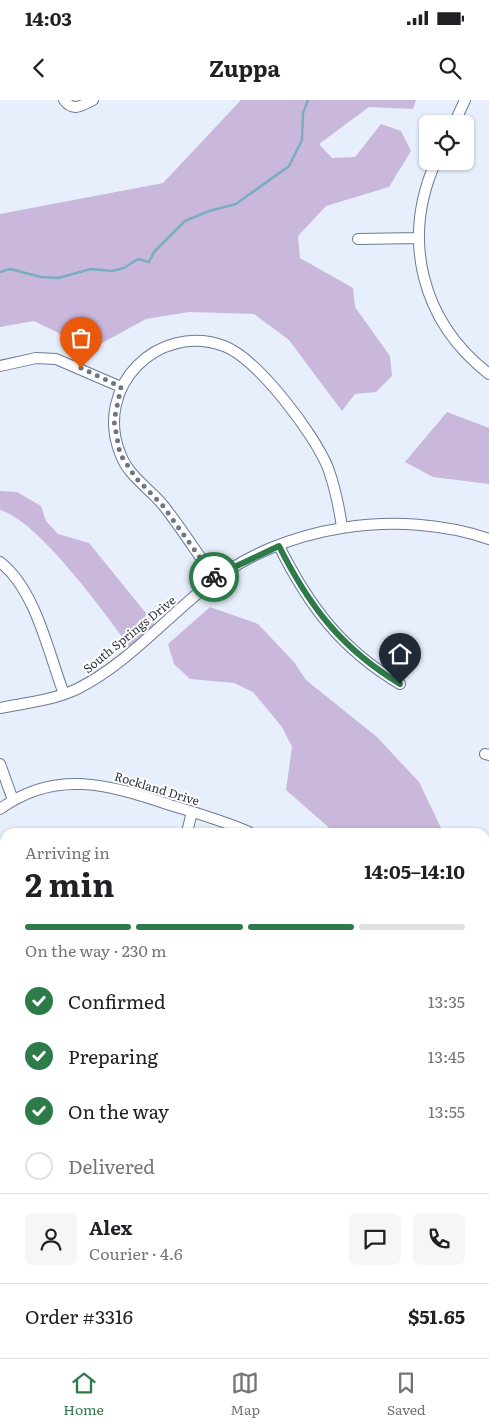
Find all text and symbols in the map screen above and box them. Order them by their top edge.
text: 14:03 [25,4,72,32]
text: Zuppa [209,51,280,84]
icon: back [25,54,53,82]
icon: search [436,54,464,82]
map controls [419,115,474,170]
button: locate [419,115,474,170]
pin [60,317,102,368]
icon: bag [67,324,95,352]
courier [189,552,239,602]
icon: bike [200,563,228,591]
street label: South Springs Drive [79,591,179,677]
pin [379,633,421,684]
icon: home [386,640,414,668]
street label: Rockland Drive [112,767,202,809]
text: Arriving in [25,840,110,864]
text: 14:05–14:10 [364,857,465,885]
text: 2 min [25,859,114,907]
text: On the way · 230 m [25,938,166,962]
icon: check [25,987,53,1015]
text: Confirmed [68,987,166,1015]
text: 13:35 [428,989,465,1013]
icon: check [25,1042,53,1070]
text: Preparing [68,1042,158,1070]
text: 13:45 [428,1044,465,1068]
icon: check [25,1097,53,1125]
text: On the way [68,1097,169,1125]
text: 13:55 [428,1099,465,1123]
text: Delivered [68,1152,155,1180]
button: person [25,1213,77,1265]
text: Alex [89,1213,132,1241]
button: chat [349,1213,401,1265]
button: phone [413,1213,465,1265]
text: Courier · 4.6 [89,1241,183,1265]
text: Order #3316 [25,1302,133,1330]
text: $51.65 [408,1302,465,1330]
tab: Home [63,1369,104,1419]
tab: Map [230,1369,260,1419]
tab: Saved [387,1369,426,1419]

